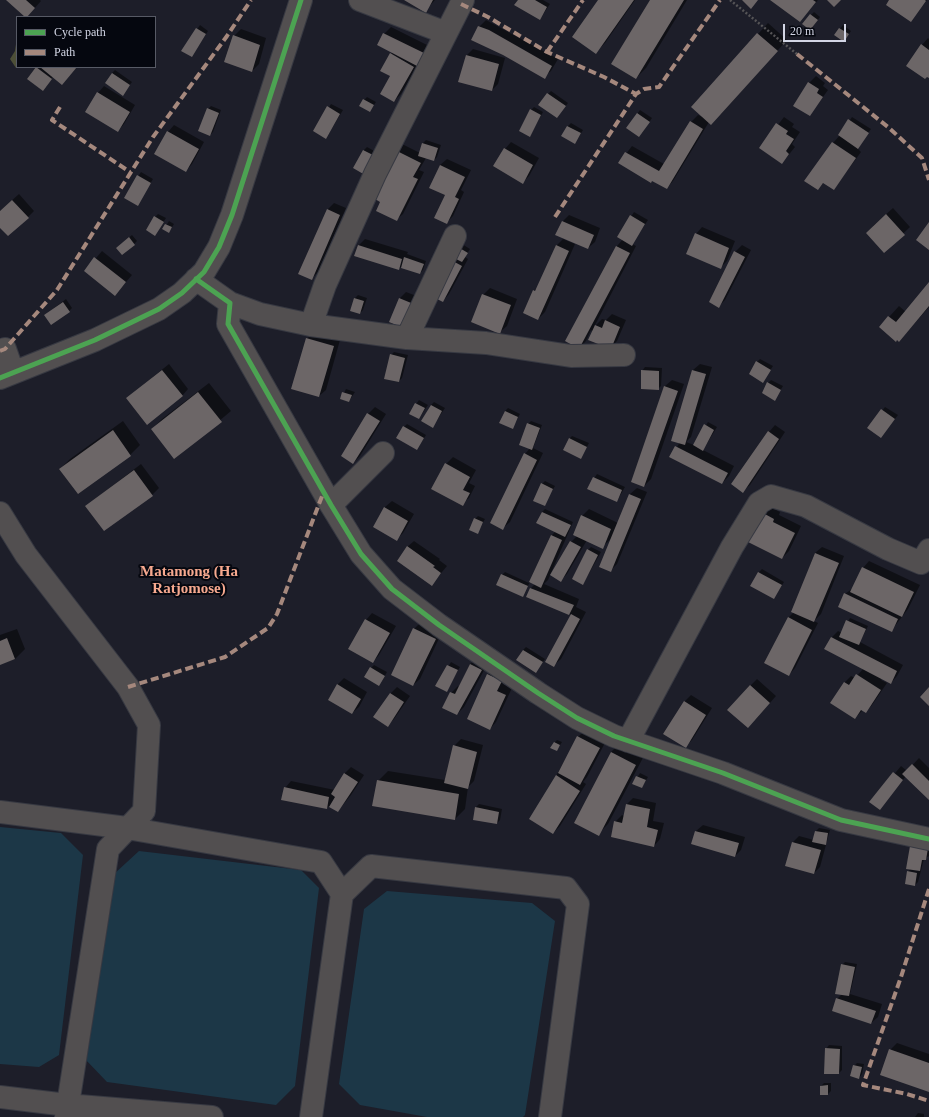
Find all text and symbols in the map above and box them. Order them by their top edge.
legend [16,16,156,68]
scale bar [785,16,848,42]
text: 20 m [790,24,814,38]
text: Cycle path [54,25,106,39]
text: Path [54,45,75,59]
district label: Matamong (Ha Ratjomose) [140,563,238,598]

